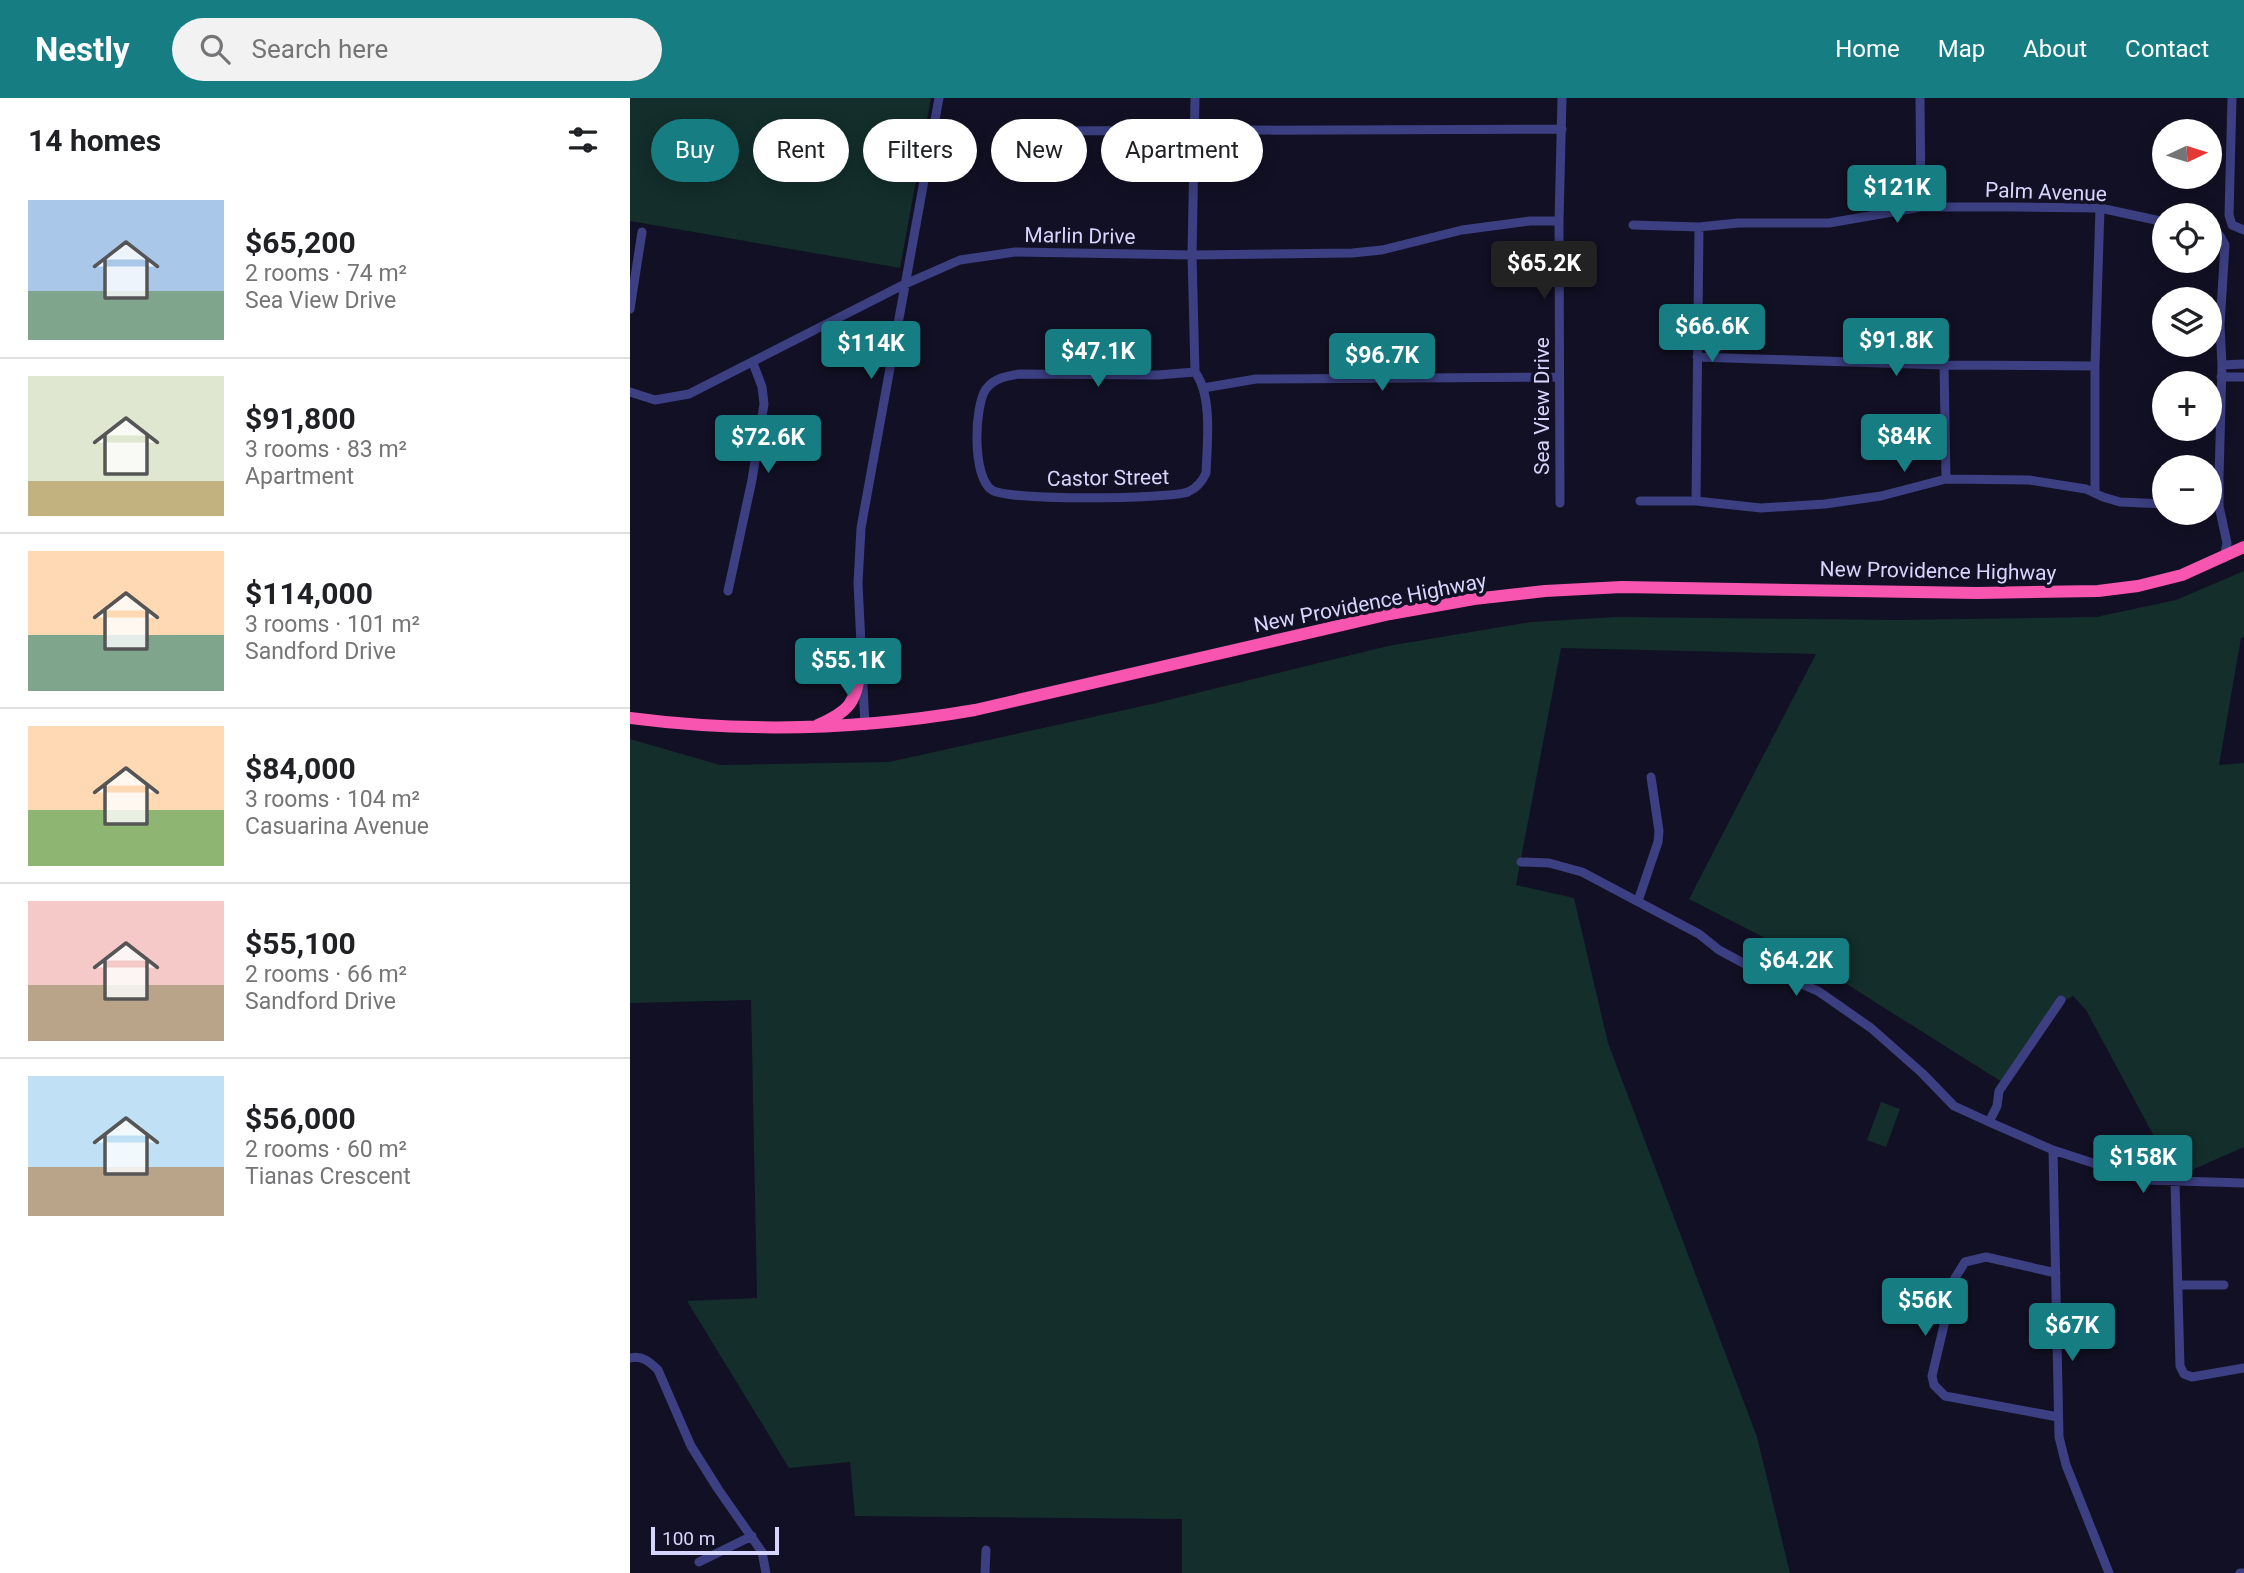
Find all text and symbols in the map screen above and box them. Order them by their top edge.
search box [172,18,662,81]
text: Nestly [35,30,130,69]
icon: search [196,30,234,68]
text: Search here [252,34,388,64]
text: Home [1835,35,1900,63]
text: Map [1938,35,1985,63]
text: About [2023,35,2087,63]
text: Contact [2125,35,2209,63]
chip: Buy [651,119,739,182]
chip: Rent [753,119,849,182]
chip: Filters [863,119,977,182]
chip: New [991,119,1087,182]
chip: Apartment [1101,119,1263,182]
north arrow [2152,119,2222,189]
map controls [2152,119,2222,525]
icon: filters [564,121,602,159]
text: 14 homes [28,123,161,158]
pin: $121K [1848,166,1946,225]
text: $121K [1863,174,1931,201]
street label: Palm Avenue [1985,178,2107,206]
button: locate [2152,203,2222,273]
street label: Marlin Drive [1024,223,1136,249]
text: $65,200 [245,225,356,260]
icon: home [84,228,168,312]
pin: $65.2K [1487,242,1601,301]
text: $65.2K [1507,250,1581,277]
text: 2 rooms · 74 m² [245,260,407,287]
text: Sea View Drive [245,287,396,314]
button: layers [2152,287,2222,357]
pin: $66.6K [1655,304,1769,364]
text: $66.6K [1675,313,1749,340]
pin: $91.8K [1839,318,1953,378]
pin: $114K [822,322,920,381]
text: $91.8K [1859,327,1933,354]
text: $114K [837,330,905,357]
pin: $47.1K [1041,330,1155,389]
pin: $96.7K [1325,334,1439,393]
street label: Sea View Drive [1530,337,1554,475]
text: $47.1K [1061,338,1135,365]
text: $96.7K [1345,342,1419,369]
button: + [2152,371,2222,441]
text: $91,800 [245,401,356,436]
icon: home [84,404,168,488]
pin: $84K [1863,414,1945,474]
pin: $72.6K [711,416,825,475]
text: $84K [1877,423,1931,450]
text: $72.6K [731,424,805,451]
text: 3 rooms · 83 m² [245,436,407,463]
button: − [2152,455,2222,525]
text: Apartment [245,463,354,490]
street label: Castor Street [1047,465,1169,491]
street label: New Providence Highway [1819,557,2057,585]
street label: New Providence Highway [1252,569,1489,637]
text: $114,000 [245,576,373,611]
icon: home [84,579,168,663]
text: 3 rooms · 101 m² [245,611,420,638]
text: Sandford Drive [245,638,396,665]
pin: $55.1K [791,638,905,698]
text: $55.1K [811,647,885,674]
text: $84,000 [245,751,356,786]
icon: home [84,754,168,838]
text: 3 rooms · 104 m² [245,786,420,813]
text: Casuarina Avenue [245,813,429,840]
text: $55,100 [245,926,356,961]
icon: home [84,929,168,1013]
pin: $64.2K [1739,939,1853,998]
text: $64.2K [1759,947,1833,974]
text: 2 rooms · 66 m² [245,961,407,988]
text: Sandford Drive [245,988,396,1015]
text: $56,000 [245,1101,356,1136]
icon: home [84,1104,168,1188]
text: 2 rooms · 60 m² [245,1136,407,1163]
pin: $158K [2094,1136,2192,1195]
text: $158K [2109,1144,2177,1171]
text: Tianas Crescent [245,1163,411,1190]
pin: $56K [1884,1278,1966,1338]
text: $56K [1898,1287,1952,1314]
pin: $67K [2031,1304,2113,1363]
text: $67K [2045,1312,2099,1339]
scale bar [651,1524,779,1556]
text: 100 m [662,1527,715,1550]

